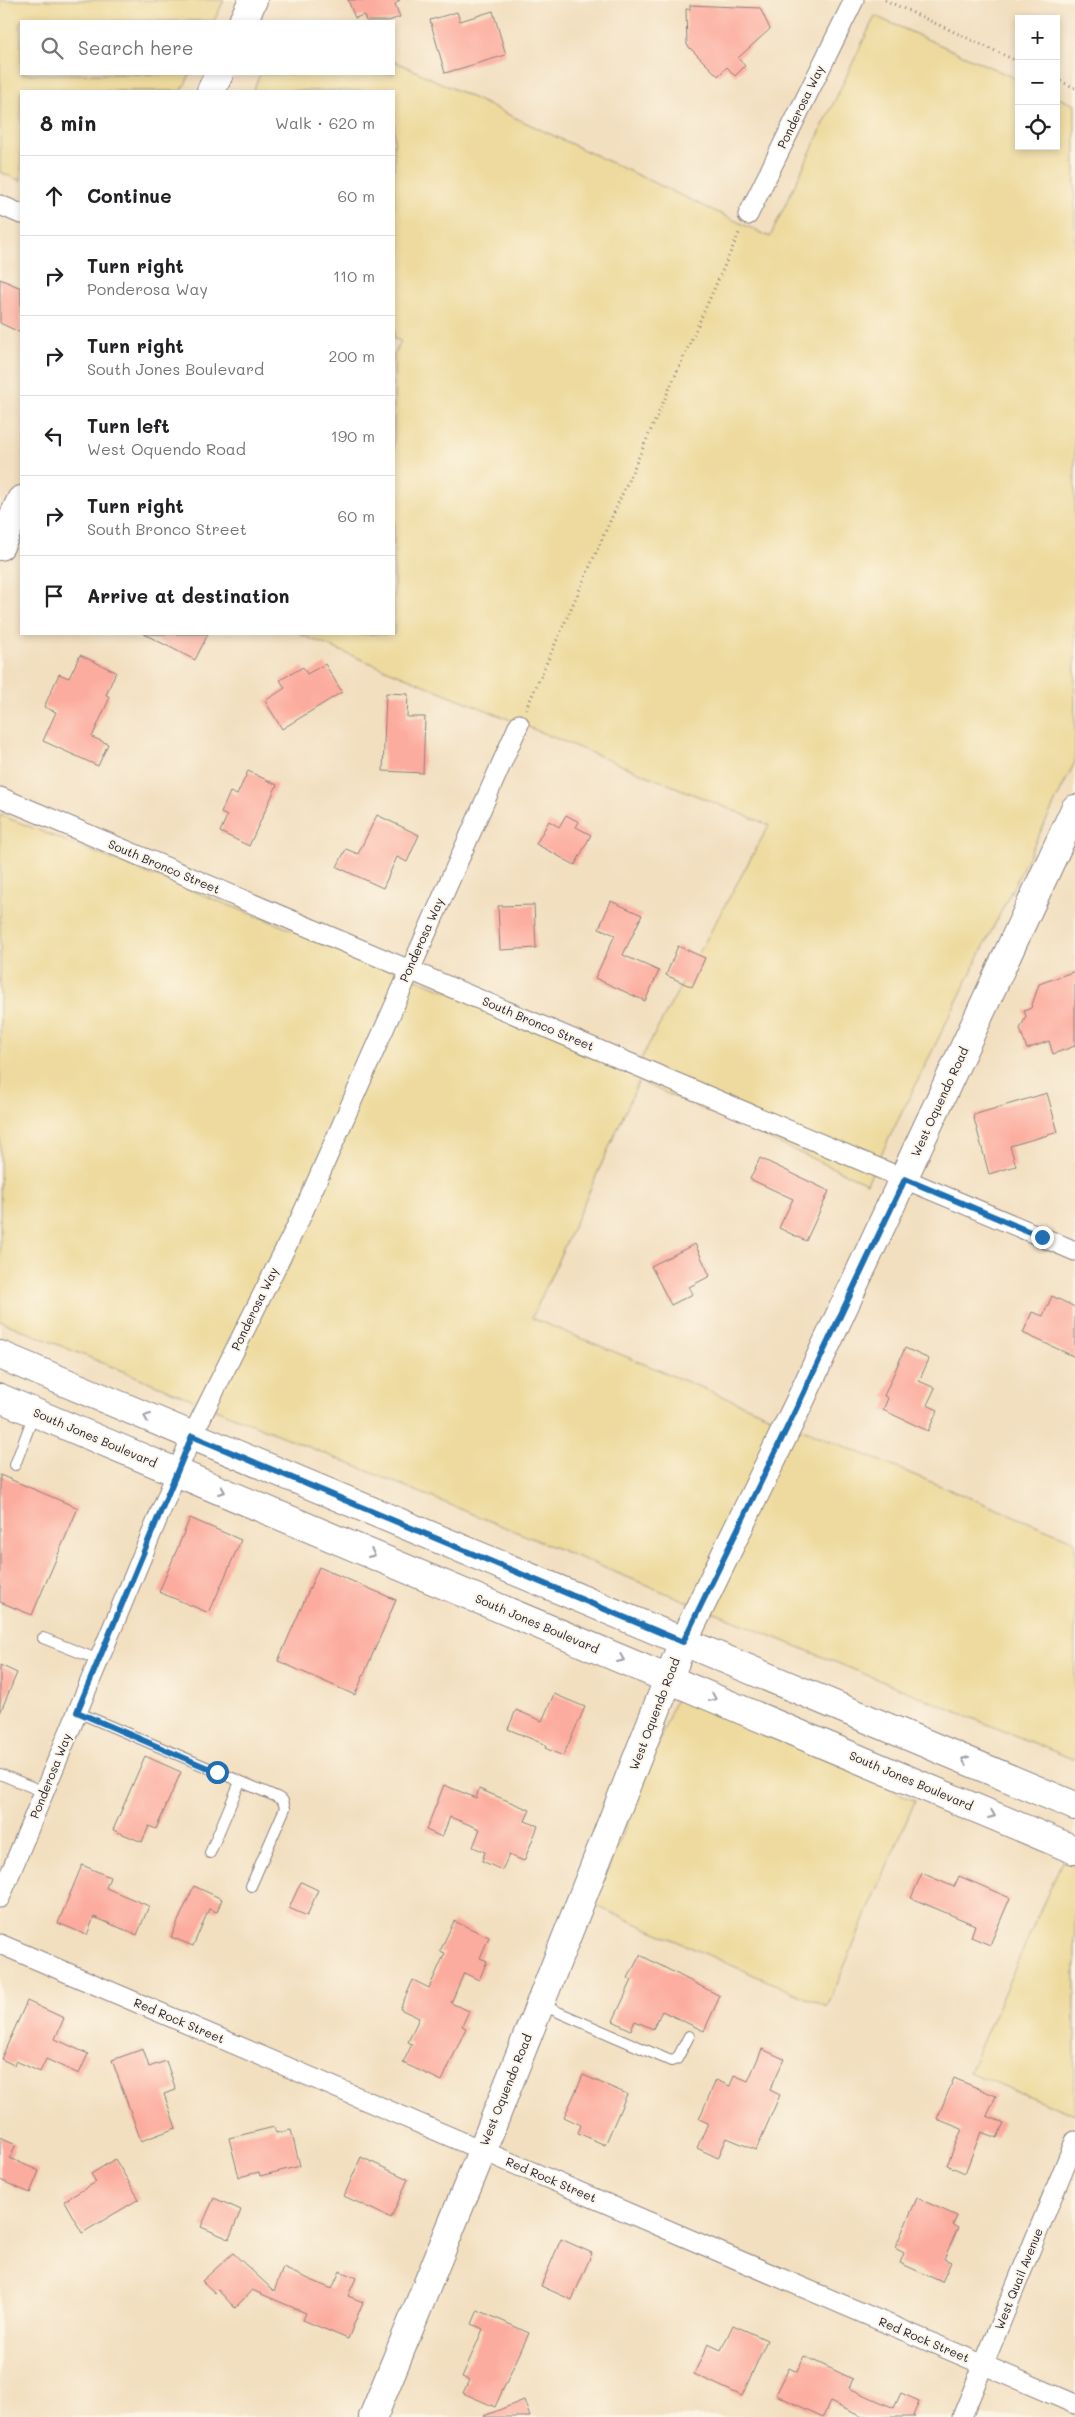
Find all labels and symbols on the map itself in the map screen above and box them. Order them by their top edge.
street label: Ponderosa Way [773,62,827,151]
street label: South Bronco Street [106,835,223,897]
street label: Ponderosa Way [395,895,447,984]
street label: South Bronco Street [480,992,597,1054]
street label: West Oquendo Road [907,1044,972,1159]
route end [1031,1226,1054,1249]
street label: Ponderosa Way [227,1264,281,1353]
street label: South Jones Boulevard [31,1404,160,1471]
one-way arrow [143,1413,152,1423]
one-way arrow [217,1485,226,1496]
one-way arrow [367,1549,375,1559]
street label: South Jones Boulevard [473,1590,602,1657]
one-way arrow [616,1653,625,1663]
street label: West Oquendo Road [625,1655,683,1772]
one-way arrow [709,1692,717,1702]
street label: Ponderosa Way [26,1731,74,1821]
street label: South Jones Boulevard [847,1747,976,1814]
one-way arrow [962,1756,970,1766]
route start [206,1761,229,1784]
one-way arrow [987,1809,996,1819]
street label: Red Rock Street [132,1994,227,2046]
street label: West Oquendo Road [475,2031,535,2148]
street label: Red Rock Street [504,2153,599,2205]
street label: West Quail Avenue [990,2225,1046,2332]
street label: Red Rock Street [877,2313,972,2365]

